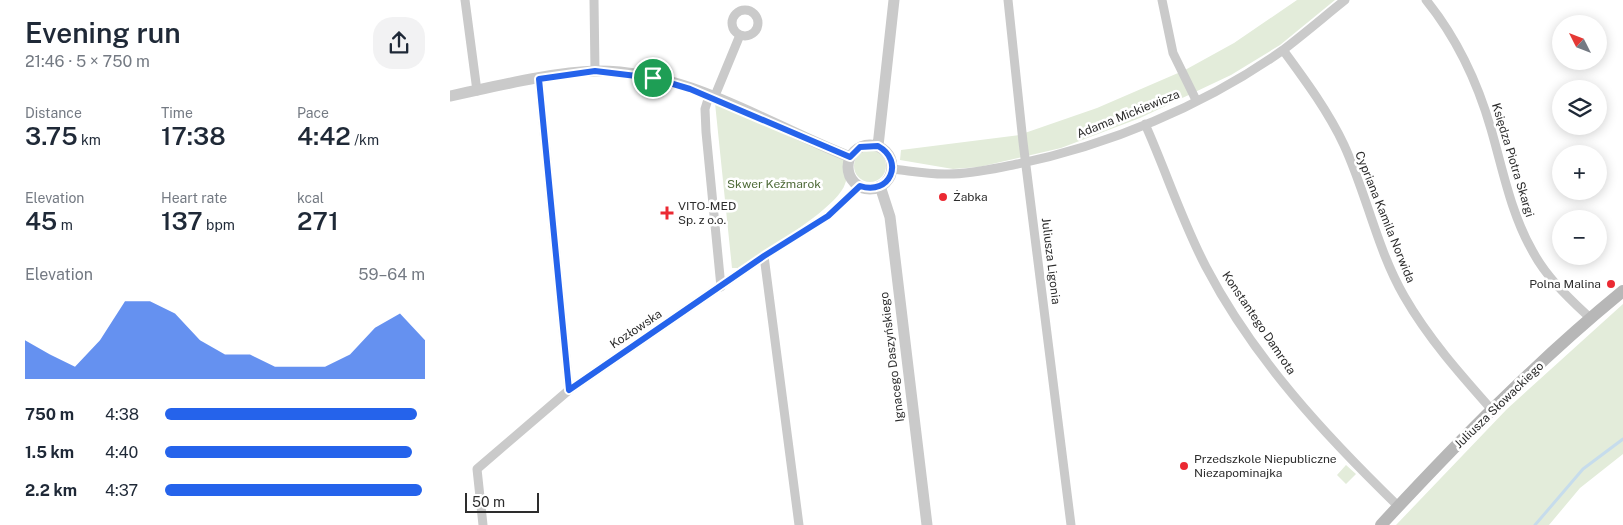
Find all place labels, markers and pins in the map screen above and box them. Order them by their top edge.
pin [632,57,674,99]
place label: Żabka [953,190,988,204]
marker: Żabka [937,191,949,203]
place label: VITO-MED Sp. z o.o. [678,199,736,227]
marker: VITO-MED Sp. z o.o. [660,206,674,220]
place label: Polna Malina [1529,277,1601,291]
marker: Polna Malina [1605,278,1617,290]
place label: Przedszkole Niepubliczne Niezapominajka [1194,452,1337,480]
marker: Przedszkole Niepubliczne Niezapominajka [1178,460,1190,472]

